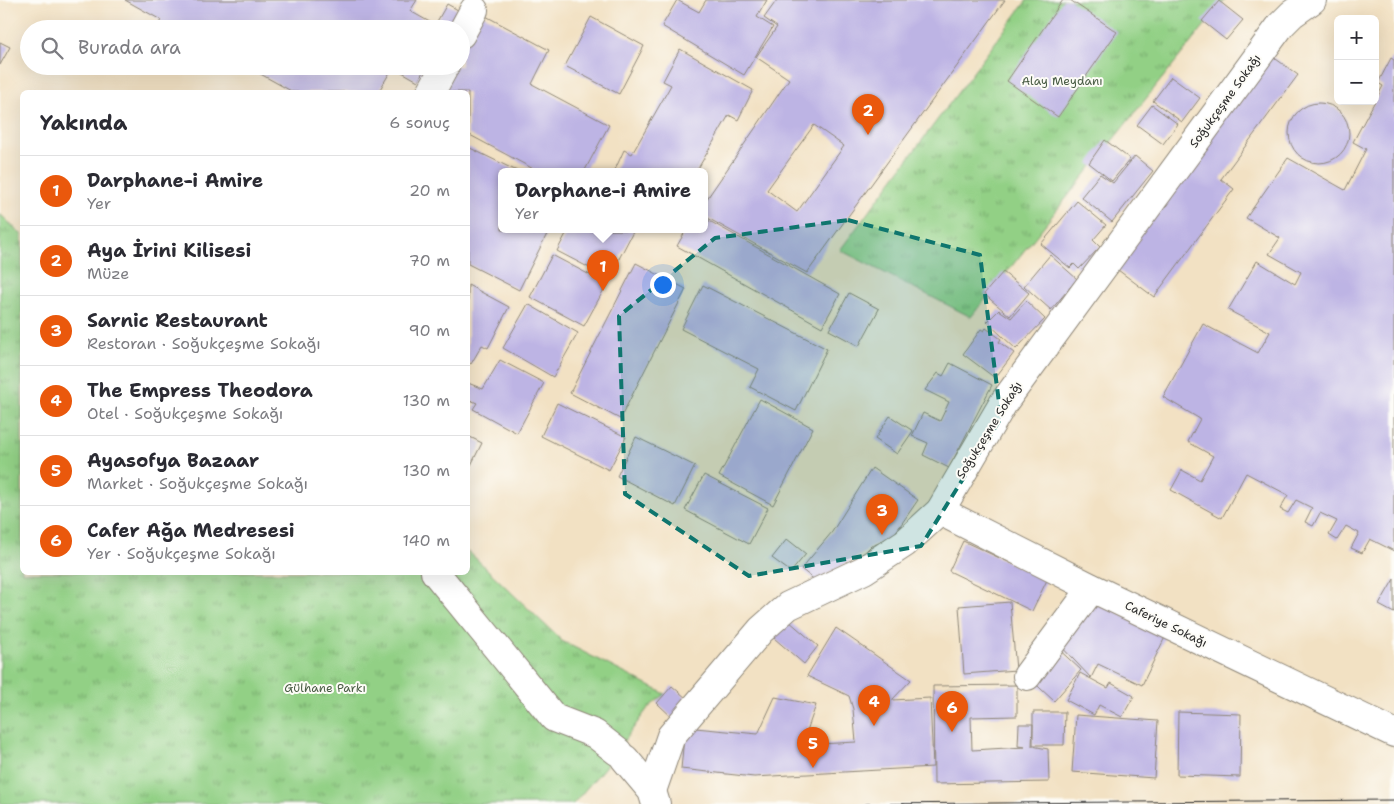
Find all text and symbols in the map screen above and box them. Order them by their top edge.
map controls [1334,15,1379,105]
button: + [1334,15,1379,60]
search box [20,20,470,75]
icon: search [38,34,66,62]
text: Burada ara [78,35,181,60]
street label: Soğukçeşme Sokağı [1186,51,1264,151]
button: − [1334,60,1379,105]
park label: Alay Meydanı [1021,73,1103,89]
pin: 2 [852,94,884,135]
text: Yakında [40,109,127,137]
text: 6 sonuç [389,112,450,133]
text: Darphane-i Amire [87,168,263,193]
popup [498,168,708,233]
text: Darphane-i Amire [515,178,691,203]
text: 1 [52,180,60,201]
text: 20 m [409,180,450,201]
text: Yer [87,193,111,214]
text: Yer [515,203,539,224]
text: Aya İrini Kilisesi [87,238,251,263]
text: 2 [50,250,62,271]
text: 70 m [409,250,450,271]
pin: 1 [587,250,619,291]
text: Müze [87,263,129,284]
your location [650,272,676,298]
text: Sarnic Restaurant [87,308,268,333]
text: 3 [50,320,62,341]
text: 90 m [409,320,450,341]
text: Restoran · Soğukçeşme Sokağı [87,333,321,354]
text: The Empress Theodora [87,378,313,403]
street label: Soğukçeşme Sokağı [953,378,1025,482]
text: 4 [50,390,62,411]
text: 130 m [403,390,450,411]
text: Otel · Soğukçeşme Sokağı [87,403,283,424]
text: Ayasofya Bazaar [87,448,259,473]
text: 5 [51,460,61,481]
text: 130 m [403,460,450,481]
text: Market · Soğukçeşme Sokağı [87,473,308,494]
pin: 3 [866,494,898,535]
text: Cafer Ağa Medresesi [87,518,295,543]
text: 6 [50,530,62,551]
text: 140 m [403,530,450,551]
text: Yer · Soğukçeşme Sokağı [87,543,276,564]
street label: Caferiye Sokağı [1122,597,1210,651]
park label: Gülhane Parkı [284,680,366,696]
pin: 4 [858,685,890,726]
pin: 6 [936,691,968,732]
pin: 5 [797,727,829,768]

